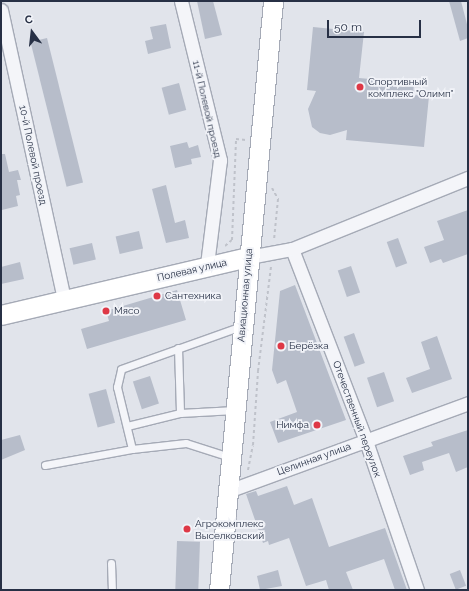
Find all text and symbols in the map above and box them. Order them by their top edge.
north arrow [12,12,52,52]
scale bar [329,12,423,38]
text: С [23,13,34,27]
text: 50 m [334,20,362,34]
street label: 11-й Полевой проезд [190,59,224,159]
place label: Спортивный комплекс "Олимп" [368,75,454,98]
marker: Спортивный комплекс "Олимп" [355,82,365,92]
street label: 10-й Полевой проезд [17,104,49,206]
street label: Авиационная улица [235,248,255,342]
street label: Полевая улица [156,256,228,284]
place label: Сантехника [165,290,221,302]
marker: Сантехника [152,291,162,301]
place label: Мясо [114,305,139,317]
marker: Мясо [101,306,111,316]
place label: Берёзка [289,340,329,352]
marker: Берёзка [276,341,286,351]
street label: Отечественный переулок [330,359,384,479]
place label: Нимфа [276,419,309,431]
marker: Нимфа [312,420,322,430]
street label: Целинная улица [275,440,353,478]
place label: Агрокомплекс Выселковский [195,517,264,540]
marker: Агрокомплекс Выселковский [182,524,192,534]

